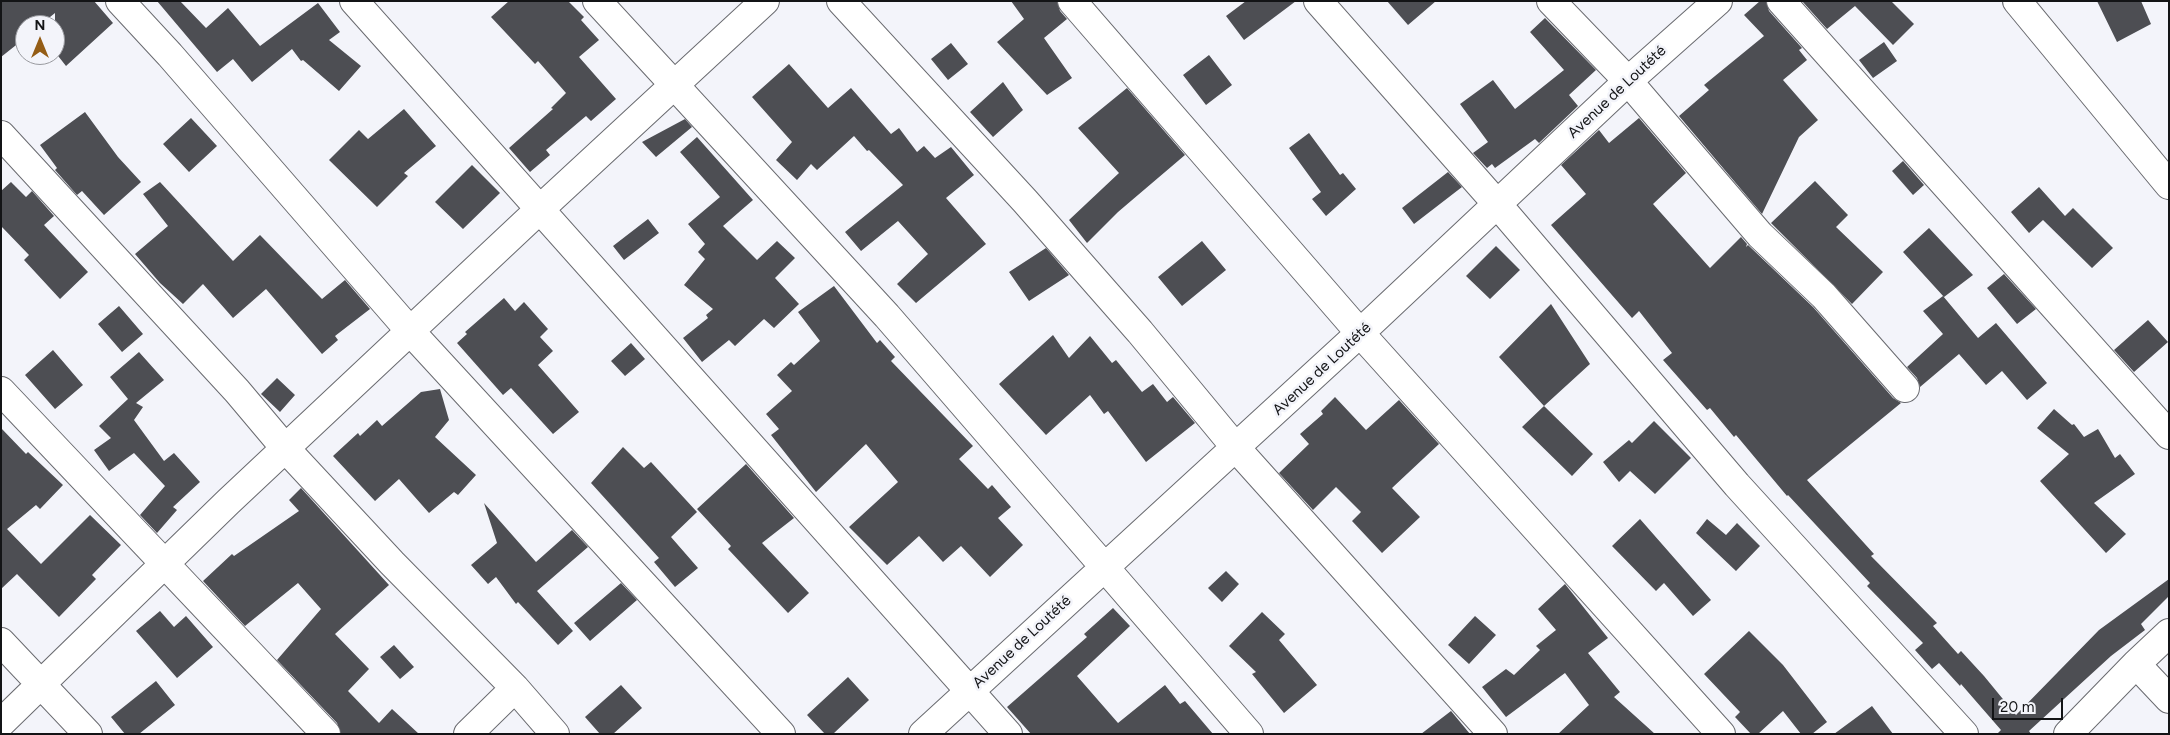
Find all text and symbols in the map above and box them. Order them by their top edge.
north arrow [15,15,65,65]
text: N [35,17,45,34]
street label: Avenue de Loutété [1564,42,1670,142]
street label: Avenue de Loutété [1269,319,1375,419]
street label: Avenue de Loutété [969,592,1075,692]
scale bar [1995,688,2066,720]
text: 20 m [2000,698,2034,716]

